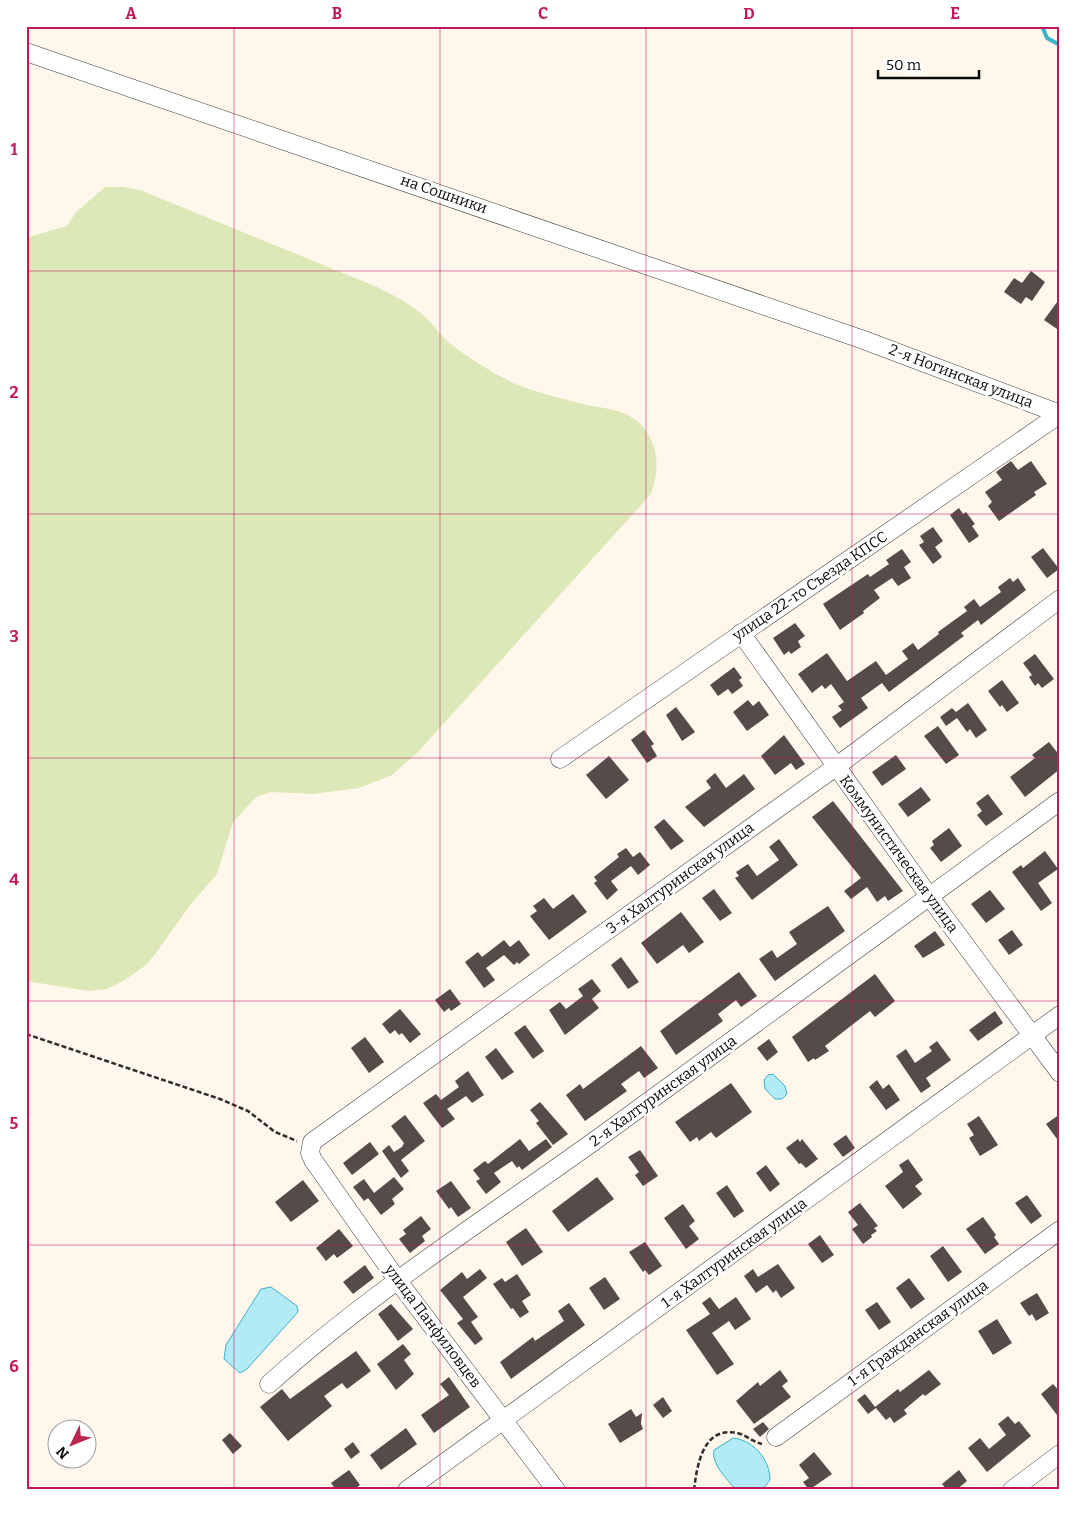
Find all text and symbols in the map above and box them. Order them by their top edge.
text: A [125,4,137,23]
text: B [332,4,342,23]
text: C [538,4,548,23]
text: D [743,4,755,23]
text: E [950,4,960,23]
scale bar [878,48,980,80]
text: 50 m [886,56,922,74]
text: 1 [11,140,18,159]
street label: на Сошники [398,171,490,217]
street label: 2-я Ногинская улица [886,340,1036,412]
text: 2 [9,383,19,402]
street label: улица 22-го Съезда КПСС [728,527,891,645]
text: 3 [9,627,19,646]
street label: Коммунистическая улица [836,772,962,936]
street label: 3-я Халтуринская улица [603,818,757,938]
text: 4 [9,870,19,889]
street label: 2-я Халтуринская улица [586,1032,740,1150]
text: 5 [10,1114,19,1133]
street label: 1-я Халтуринская улица [658,1194,810,1312]
street label: улица Панфиловцев [380,1260,485,1391]
street label: 1-я Гражданская улица [844,1276,992,1390]
text: 6 [9,1357,19,1376]
north arrow [48,1418,98,1468]
text: N [53,1443,73,1462]

